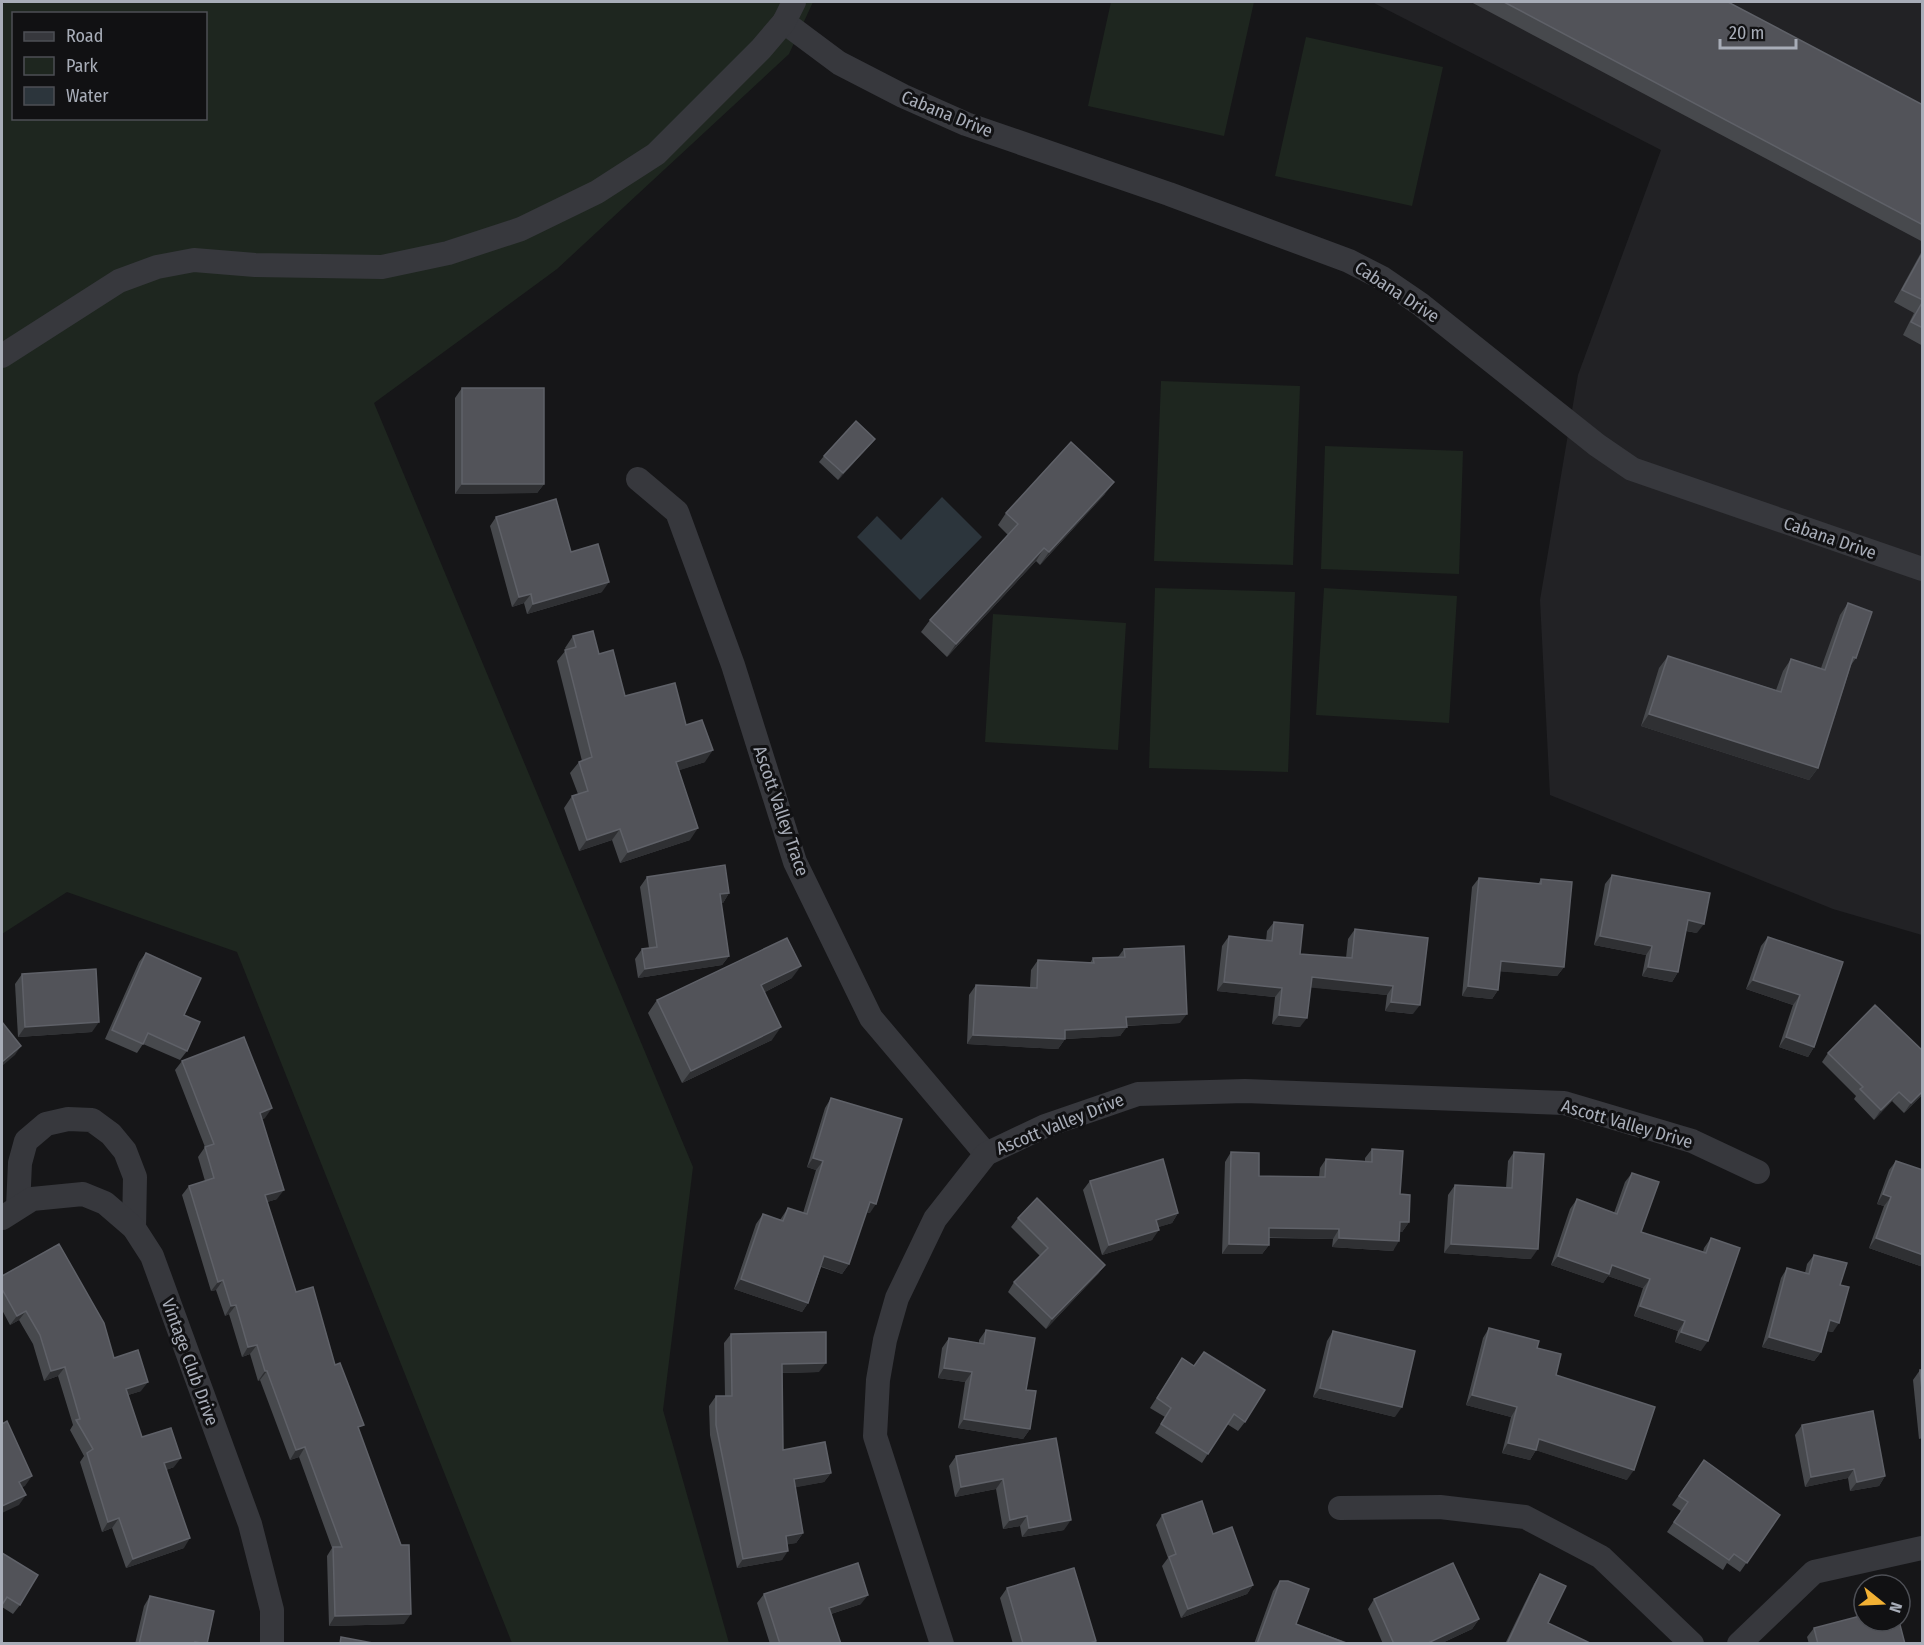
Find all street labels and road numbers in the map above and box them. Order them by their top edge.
street label: Cabana Drive [898,86,996,142]
street label: Cabana Drive [1350,256,1444,328]
street label: Cabana Drive [1781,512,1879,564]
street label: Ascott Valley Trace [748,743,814,879]
street label: Ascott Valley Drive [993,1088,1127,1160]
street label: Ascott Valley Drive [1559,1095,1695,1153]
street label: Vintage Club Drive [157,1295,223,1429]

